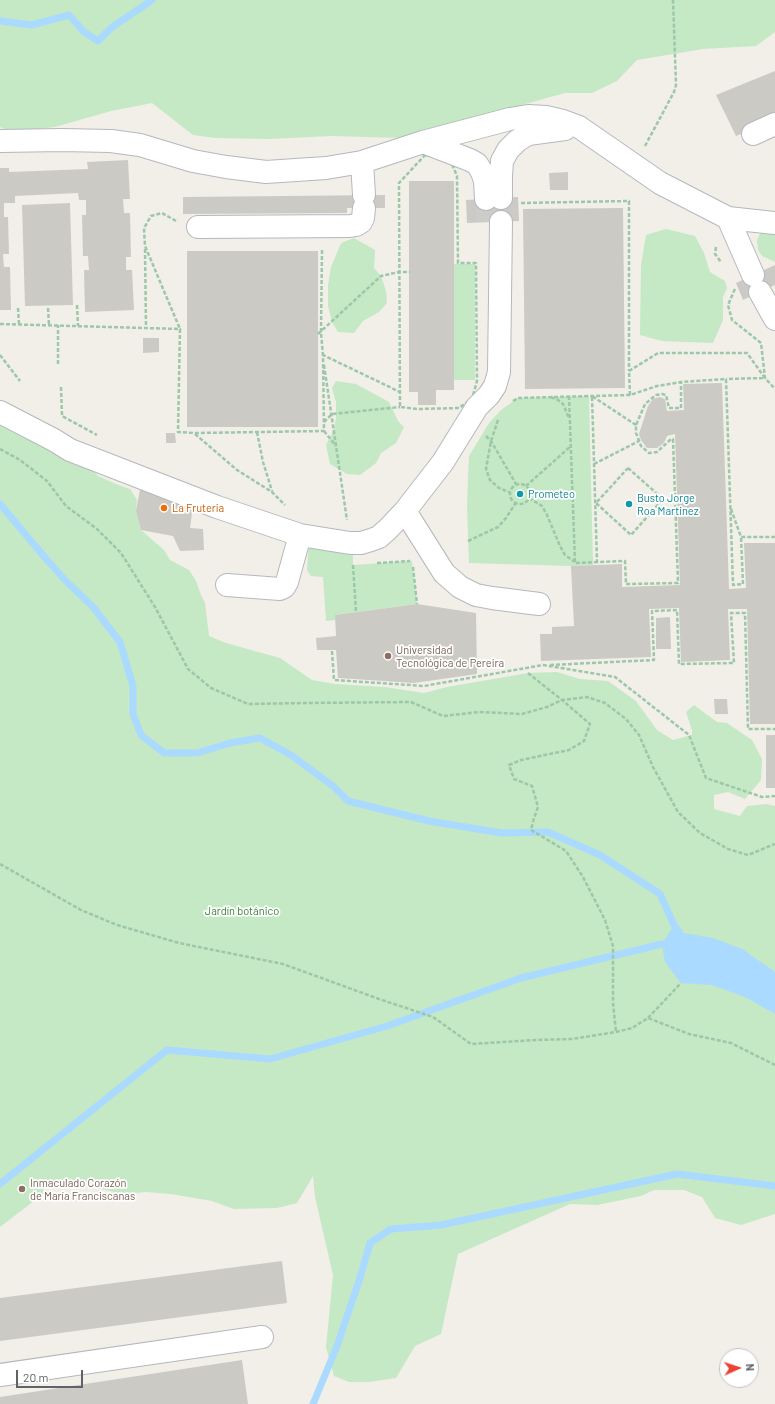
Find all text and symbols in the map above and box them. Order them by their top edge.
place label: Prometeo [528,487,575,501]
marker: Prometeo [515,489,525,499]
place label: Busto Jorge Roa Martinez [637,491,699,517]
marker: Busto Jorge Roa Martinez [624,499,634,509]
place label: La Fruteria [172,501,224,515]
marker: La Fruteria [159,503,169,513]
place label: Universidad Tecnológica de Pereira [396,643,504,669]
marker: Universidad Tecnológica de Pereira [383,651,393,661]
park label: Jardín botánico [205,904,279,918]
place label: Inmaculado Corazón de María Franciscanas [30,1176,135,1202]
marker: Inmaculado Corazón de María Franciscanas [17,1184,27,1194]
north arrow [719,1348,759,1388]
scale bar [18,1362,85,1388]
text: N [744,1363,757,1371]
text: 20 m [23,1370,49,1384]

